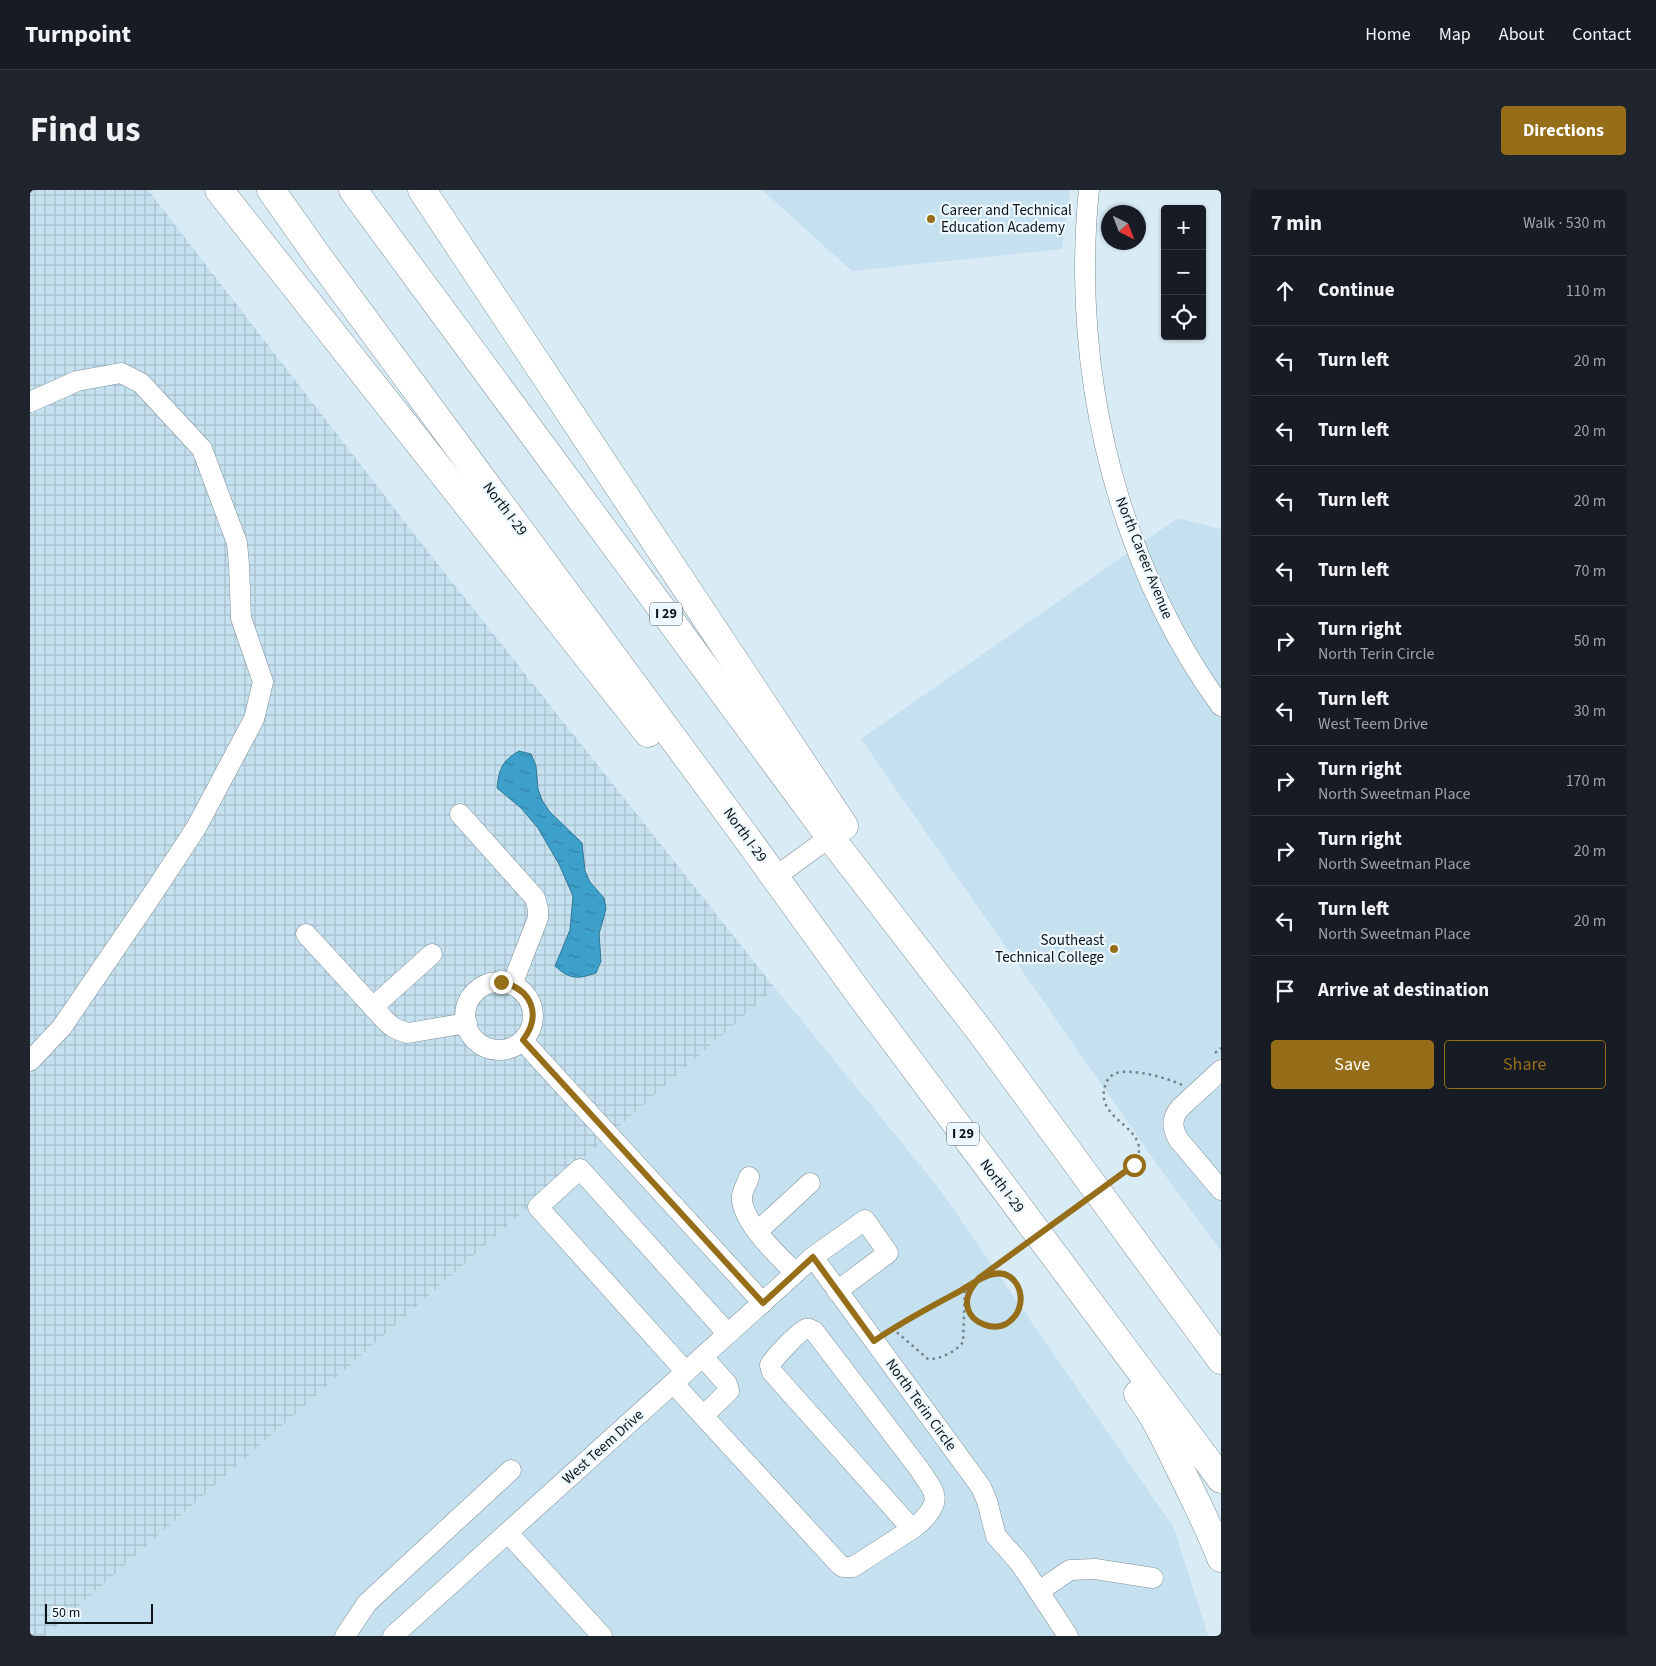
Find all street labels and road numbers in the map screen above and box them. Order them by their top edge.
street label: North I-29 [478,478,532,540]
street label: North Career Avenue [1110,494,1178,622]
road number: I 29 [650,602,682,626]
street label: North I-29 [718,803,772,867]
road number: I 29 [947,1122,979,1146]
street label: North I-29 [975,1155,1029,1217]
street label: North Terin Circle [880,1355,962,1455]
street label: West Teem Drive [558,1405,648,1489]

